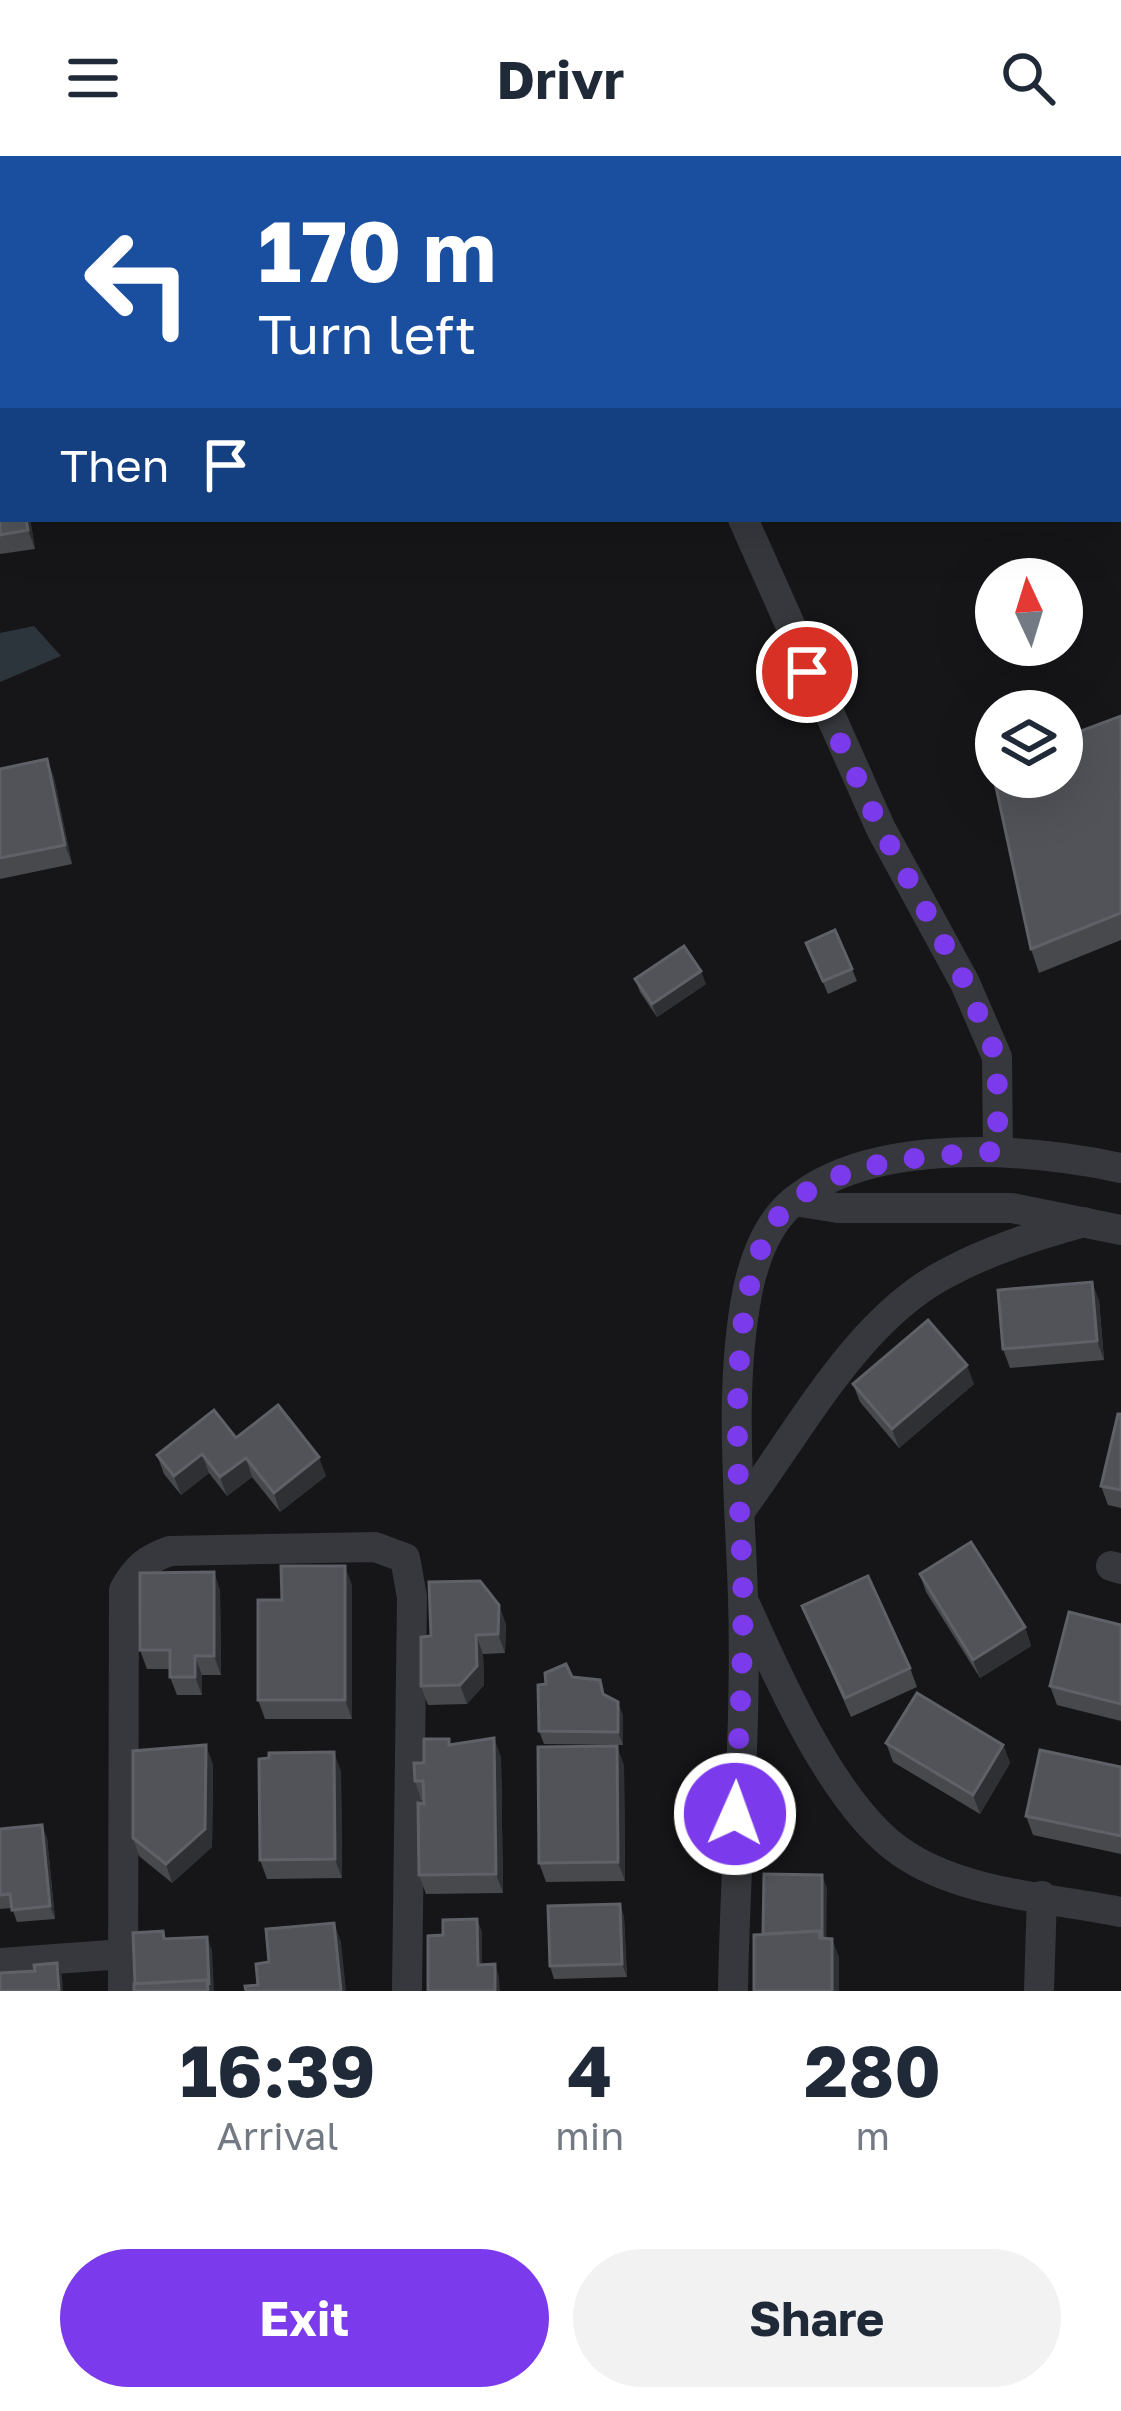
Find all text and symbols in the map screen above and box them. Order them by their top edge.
icon: menu [60,45,126,111]
icon: search [995,45,1061,111]
text: Drivr [497,46,624,111]
text: 170 m [258,200,496,300]
icon: left [60,204,216,360]
text: Turn left [258,301,476,366]
icon: arrive [193,432,259,498]
text: Then [60,438,169,492]
north arrow [975,558,1083,666]
map controls [975,558,1083,798]
pin [756,621,858,723]
icon: arrive [774,639,840,705]
button: layers [975,690,1083,798]
position arrow [672,1751,798,1877]
text: 16:39 [180,2026,375,2113]
text: 4 [567,2026,612,2113]
text: 280 [804,2026,941,2113]
text: Arrival [217,2112,339,2159]
text: min [555,2112,624,2159]
text: m [855,2112,890,2159]
button: Exit [60,2249,549,2387]
button: Share [573,2249,1061,2387]

